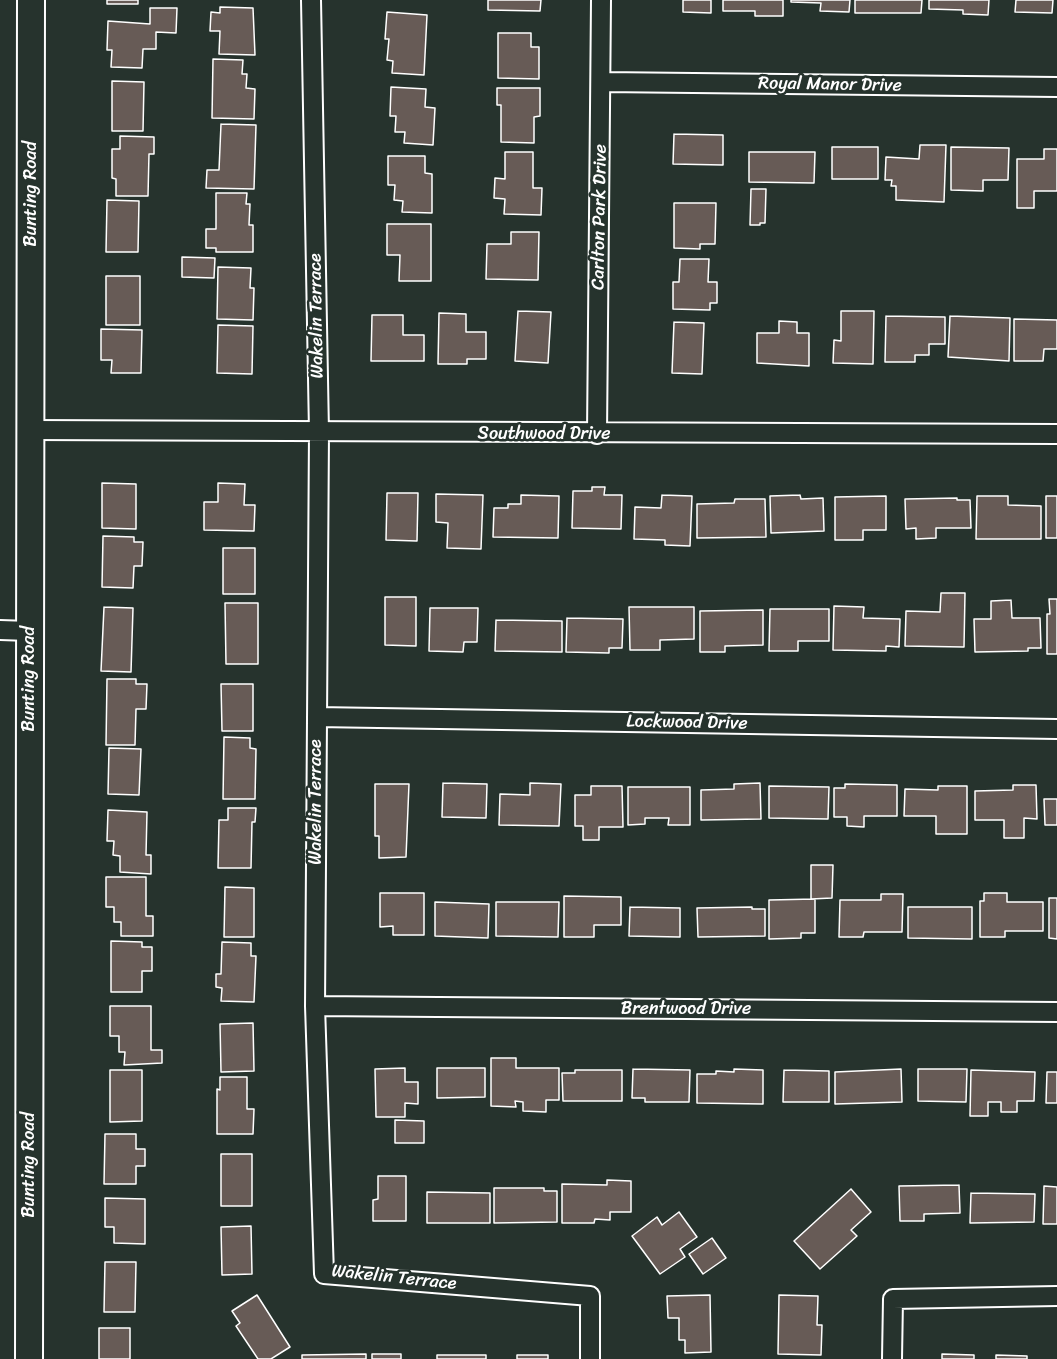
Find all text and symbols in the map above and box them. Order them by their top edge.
street label: Royal Manor Drive [758,73,902,97]
street label: Bunting Road [20,141,42,247]
street label: Carlton Park Drive [588,144,612,290]
street label: Wakelin Terrace [305,253,329,379]
street label: Southwood Drive [478,423,610,445]
street label: Bunting Road [18,626,40,732]
street label: Lockwood Drive [626,711,748,735]
street label: Wakelin Terrace [305,739,327,865]
street label: Brentwood Drive [621,998,751,1020]
street label: Bunting Road [18,1112,40,1218]
street label: Wakelin Terrace [331,1261,457,1295]

